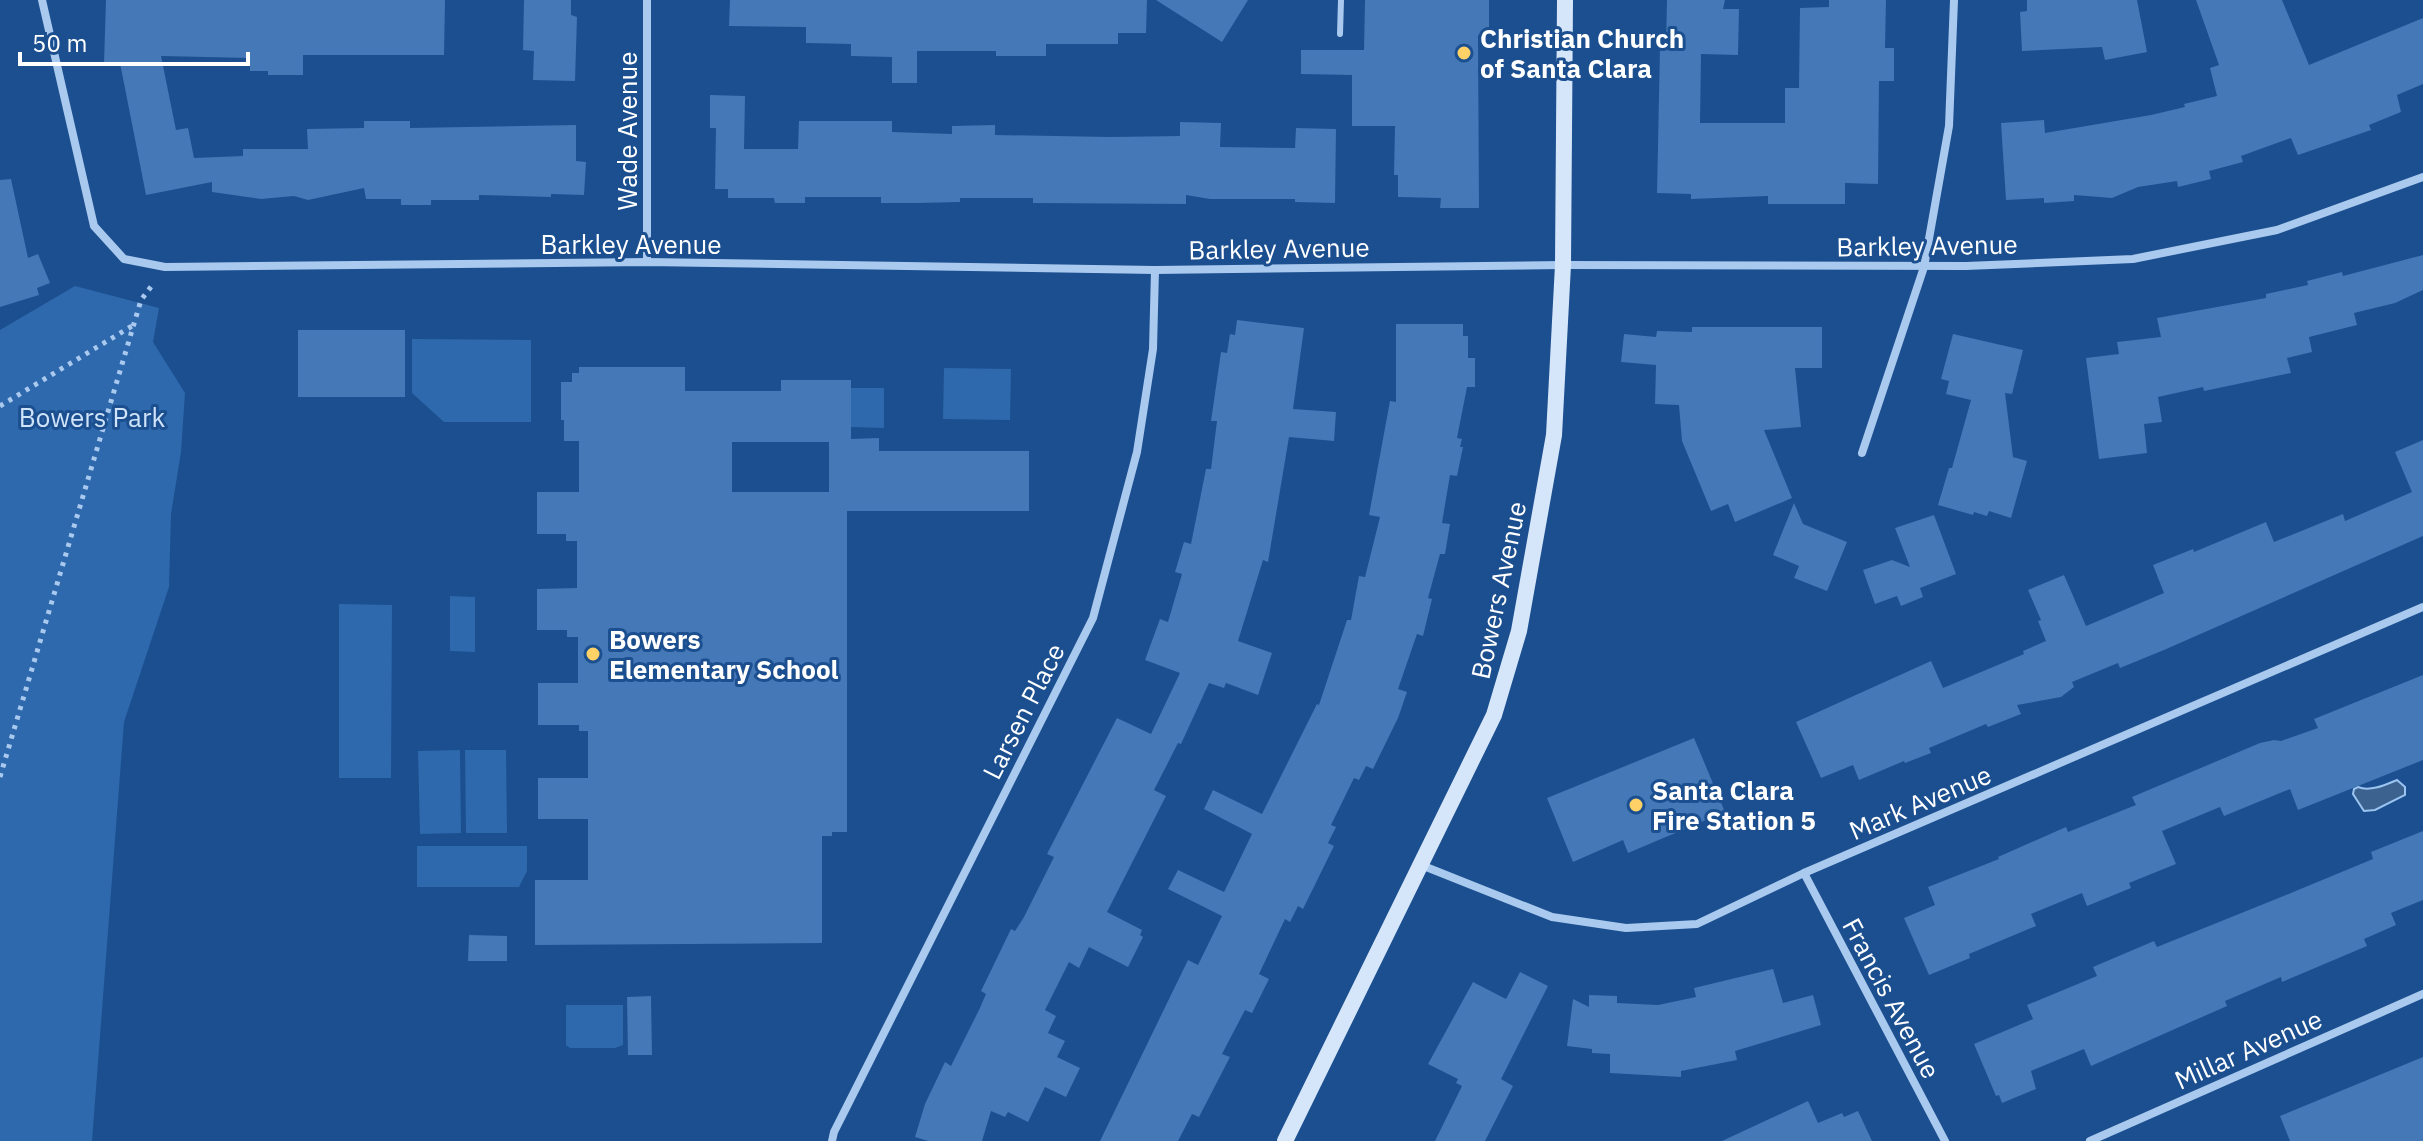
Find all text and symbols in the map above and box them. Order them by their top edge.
scale bar [20,16,248,66]
place label: Christian Church of Santa Clara [1480,21,1684,85]
text: 50 m [32,27,87,59]
marker: Christian Church of Santa Clara [1455,44,1473,62]
street label: Wade Avenue [610,51,644,211]
street label: Barkley Avenue [1836,226,2018,264]
street label: Barkley Avenue [540,227,722,261]
street label: Barkley Avenue [1188,229,1370,267]
park label: Bowers Park [19,400,166,434]
street label: Bowers Avenue [1463,498,1533,682]
place label: Bowers Elementary School [609,622,839,686]
street label: Larsen Place [974,637,1072,785]
marker: Bowers Elementary School [584,645,602,663]
street label: Mark Avenue [1844,757,1996,847]
place label: Santa Clara Fire Station 5 [1652,773,1816,837]
marker: Santa Clara Fire Station 5 [1627,796,1645,814]
street label: Francis Avenue [1835,912,1949,1084]
street label: Millar Avenue [2169,1001,2327,1097]

